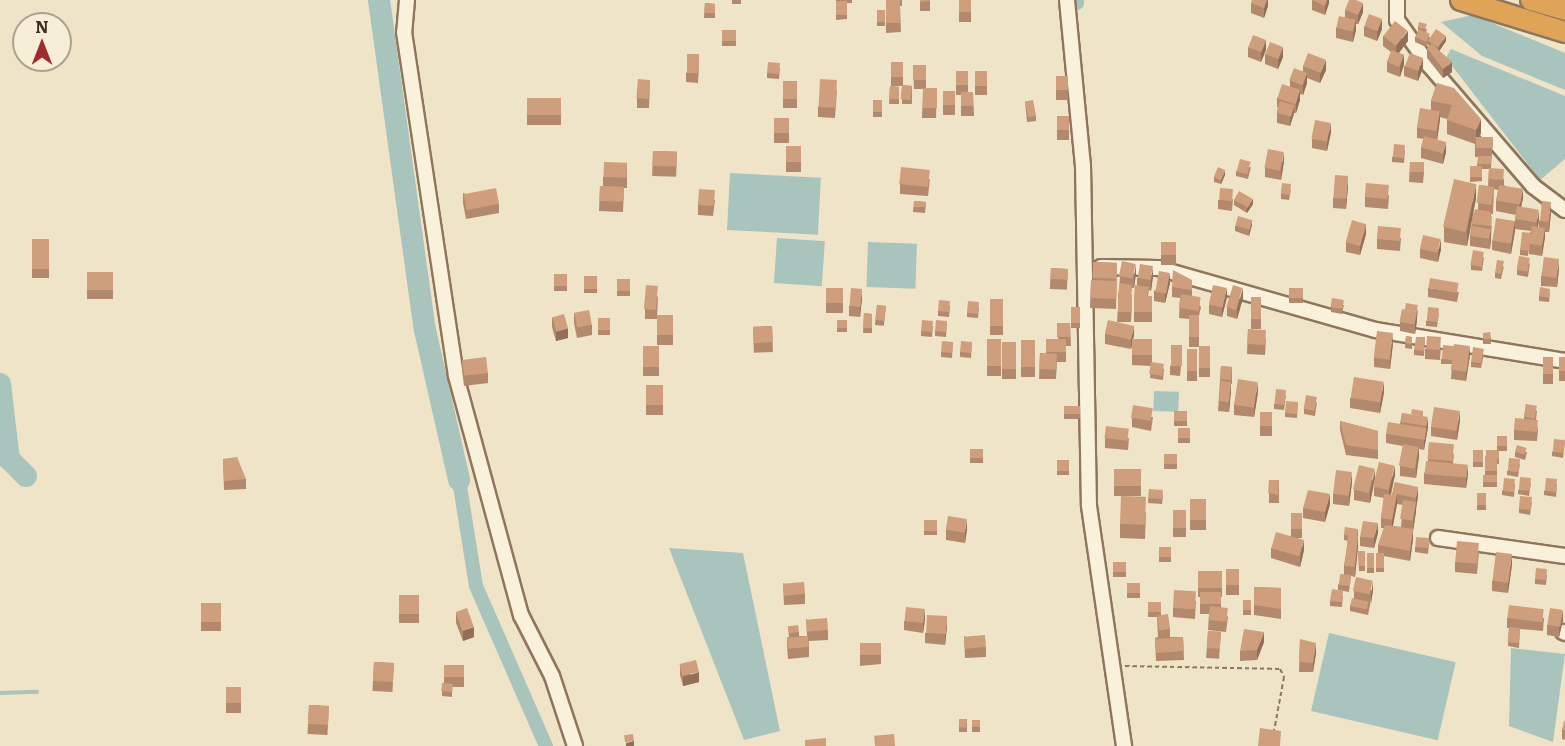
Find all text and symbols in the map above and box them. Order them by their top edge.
north arrow [12,12,72,72]
text: N [35,14,49,38]

